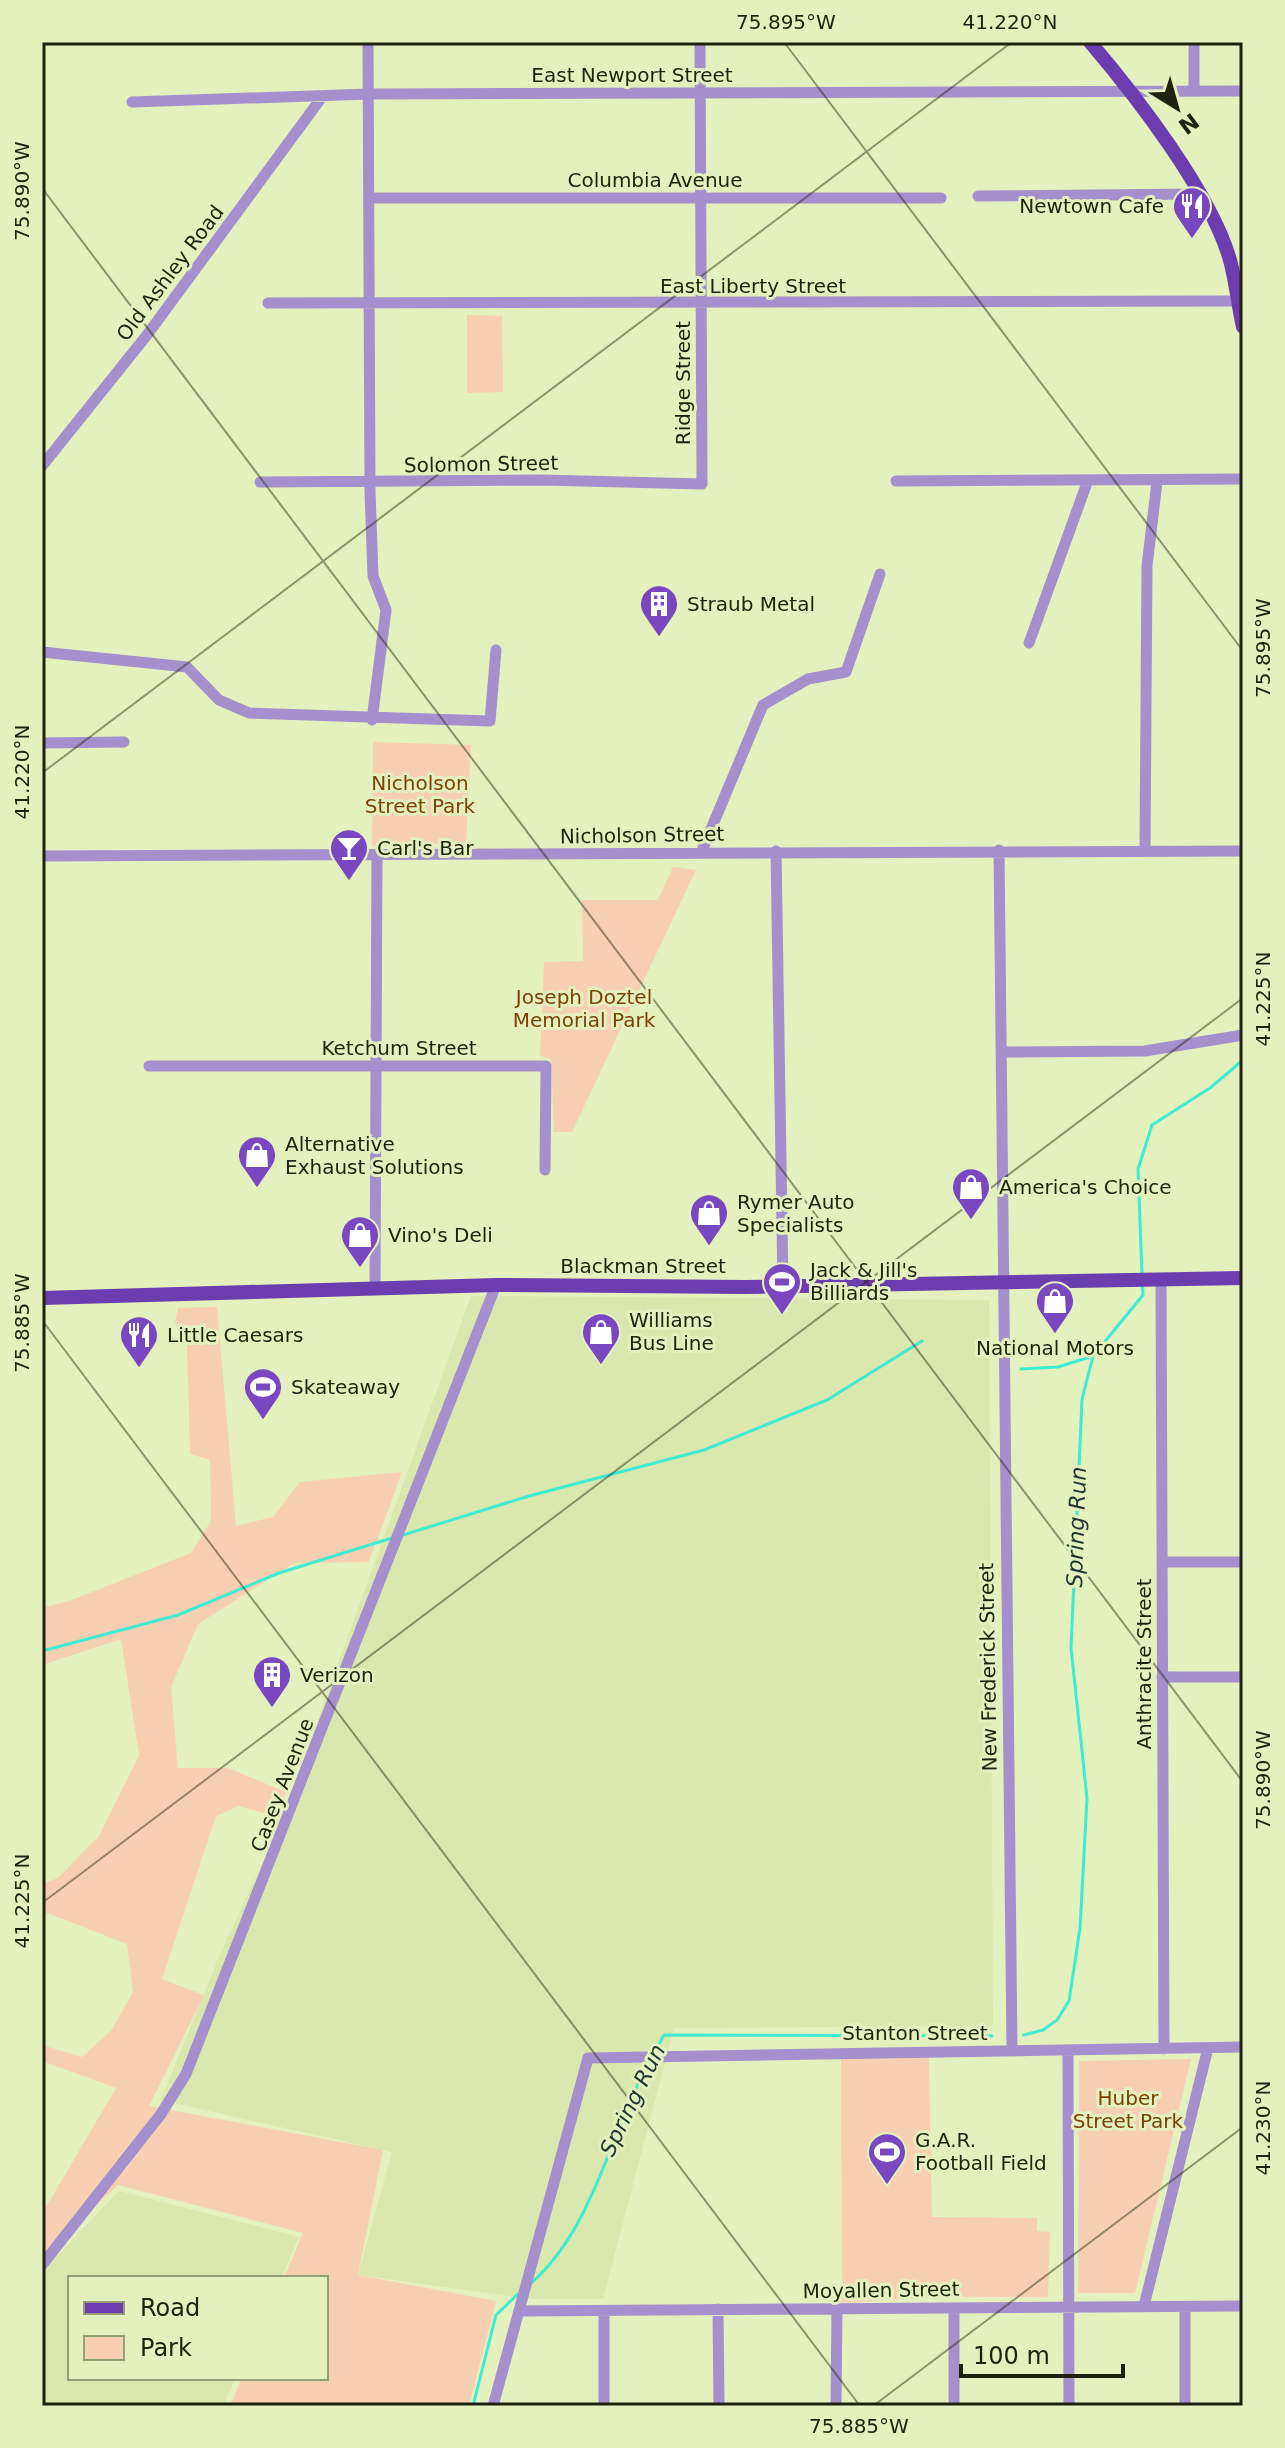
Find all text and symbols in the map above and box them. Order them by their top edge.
text: 75.895°W [736,10,836,34]
text: 41.220°N [963,10,1057,34]
street label: East Newport Street [531,63,733,87]
north arrow [1137,68,1217,148]
text: N [1174,108,1204,139]
text: 75.890°W [10,141,34,241]
street label: Columbia Avenue [567,168,743,192]
restaurant icon: Newtown Cafe [1171,185,1213,240]
place label: Newtown Cafe [1019,194,1164,218]
street label: Old Ashley Road [111,201,229,345]
street label: East Liberty Street [660,274,846,298]
street label: Ridge Street [671,321,695,445]
street label: Solomon Street [404,451,558,477]
building icon: Straub Metal [638,583,680,638]
place label: Straub Metal [687,592,815,616]
text: 75.895°W [1251,598,1275,698]
text: 41.220°N [10,725,34,819]
park label: Nicholson Street Park [365,771,476,818]
street label: Nicholson Street [560,822,725,848]
bar icon: Carl's Bar [328,827,370,882]
place label: Carl's Bar [377,836,474,860]
text: 41.225°N [1251,952,1275,1046]
park label: Joseph Doztel Memorial Park [513,985,656,1032]
street label: Ketchum Street [321,1036,477,1060]
place label: Alternative Exhaust Solutions [285,1132,464,1179]
shop icon: Alternative Exhaust Solutions [236,1134,278,1189]
shop icon: America's Choice [950,1166,992,1221]
place label: America's Choice [999,1175,1172,1199]
place label: Rymer Auto Specialists [737,1190,854,1237]
shop icon: Rymer Auto Specialists [688,1192,730,1247]
shop icon: Vino's Deli [339,1214,381,1269]
place label: Vino's Deli [388,1223,493,1247]
street label: Blackman Street [560,1254,726,1278]
place label: Jack & Jill's Billiards [808,1258,918,1305]
sports icon: Jack & Jill's Billiards [761,1261,803,1316]
text: 75.885°W [10,1273,34,1373]
shop icon: National Motors [1034,1280,1076,1335]
place label: Williams Bus Line [629,1308,714,1355]
shop icon: Williams Bus Line [580,1311,622,1366]
restaurant icon: Little Caesars [118,1314,160,1369]
place label: Little Caesars [167,1323,303,1347]
place label: National Motors [976,1336,1134,1360]
sports icon: Skateaway [242,1366,284,1421]
place label: Skateaway [291,1375,400,1399]
water label: Spring Run [1062,1466,1091,1588]
street label: New Frederick Street [974,1562,1002,1771]
street label: Anthracite Street [1132,1578,1156,1750]
building icon: Verizon [251,1654,293,1709]
place label: Verizon [300,1663,374,1687]
street label: Casey Avenue [245,1715,319,1855]
text: 75.890°W [1251,1730,1275,1830]
text: 41.225°N [10,1854,34,1948]
street label: Stanton Street [842,2021,988,2045]
water label: Spring Run [595,2040,670,2160]
text: 41.230°N [1251,2081,1275,2175]
park label: Huber Street Park [1073,2086,1184,2133]
place label: G.A.R. Football Field [915,2128,1047,2175]
sports icon: G.A.R. Football Field [866,2131,908,2186]
legend [68,2276,328,2380]
street label: Moyallen Street [802,2277,960,2303]
text: Road [140,2294,200,2322]
scale bar [961,2328,1123,2378]
text: Park [140,2334,192,2362]
text: 100 m [973,2342,1050,2370]
text: 75.885°W [809,2414,909,2438]

